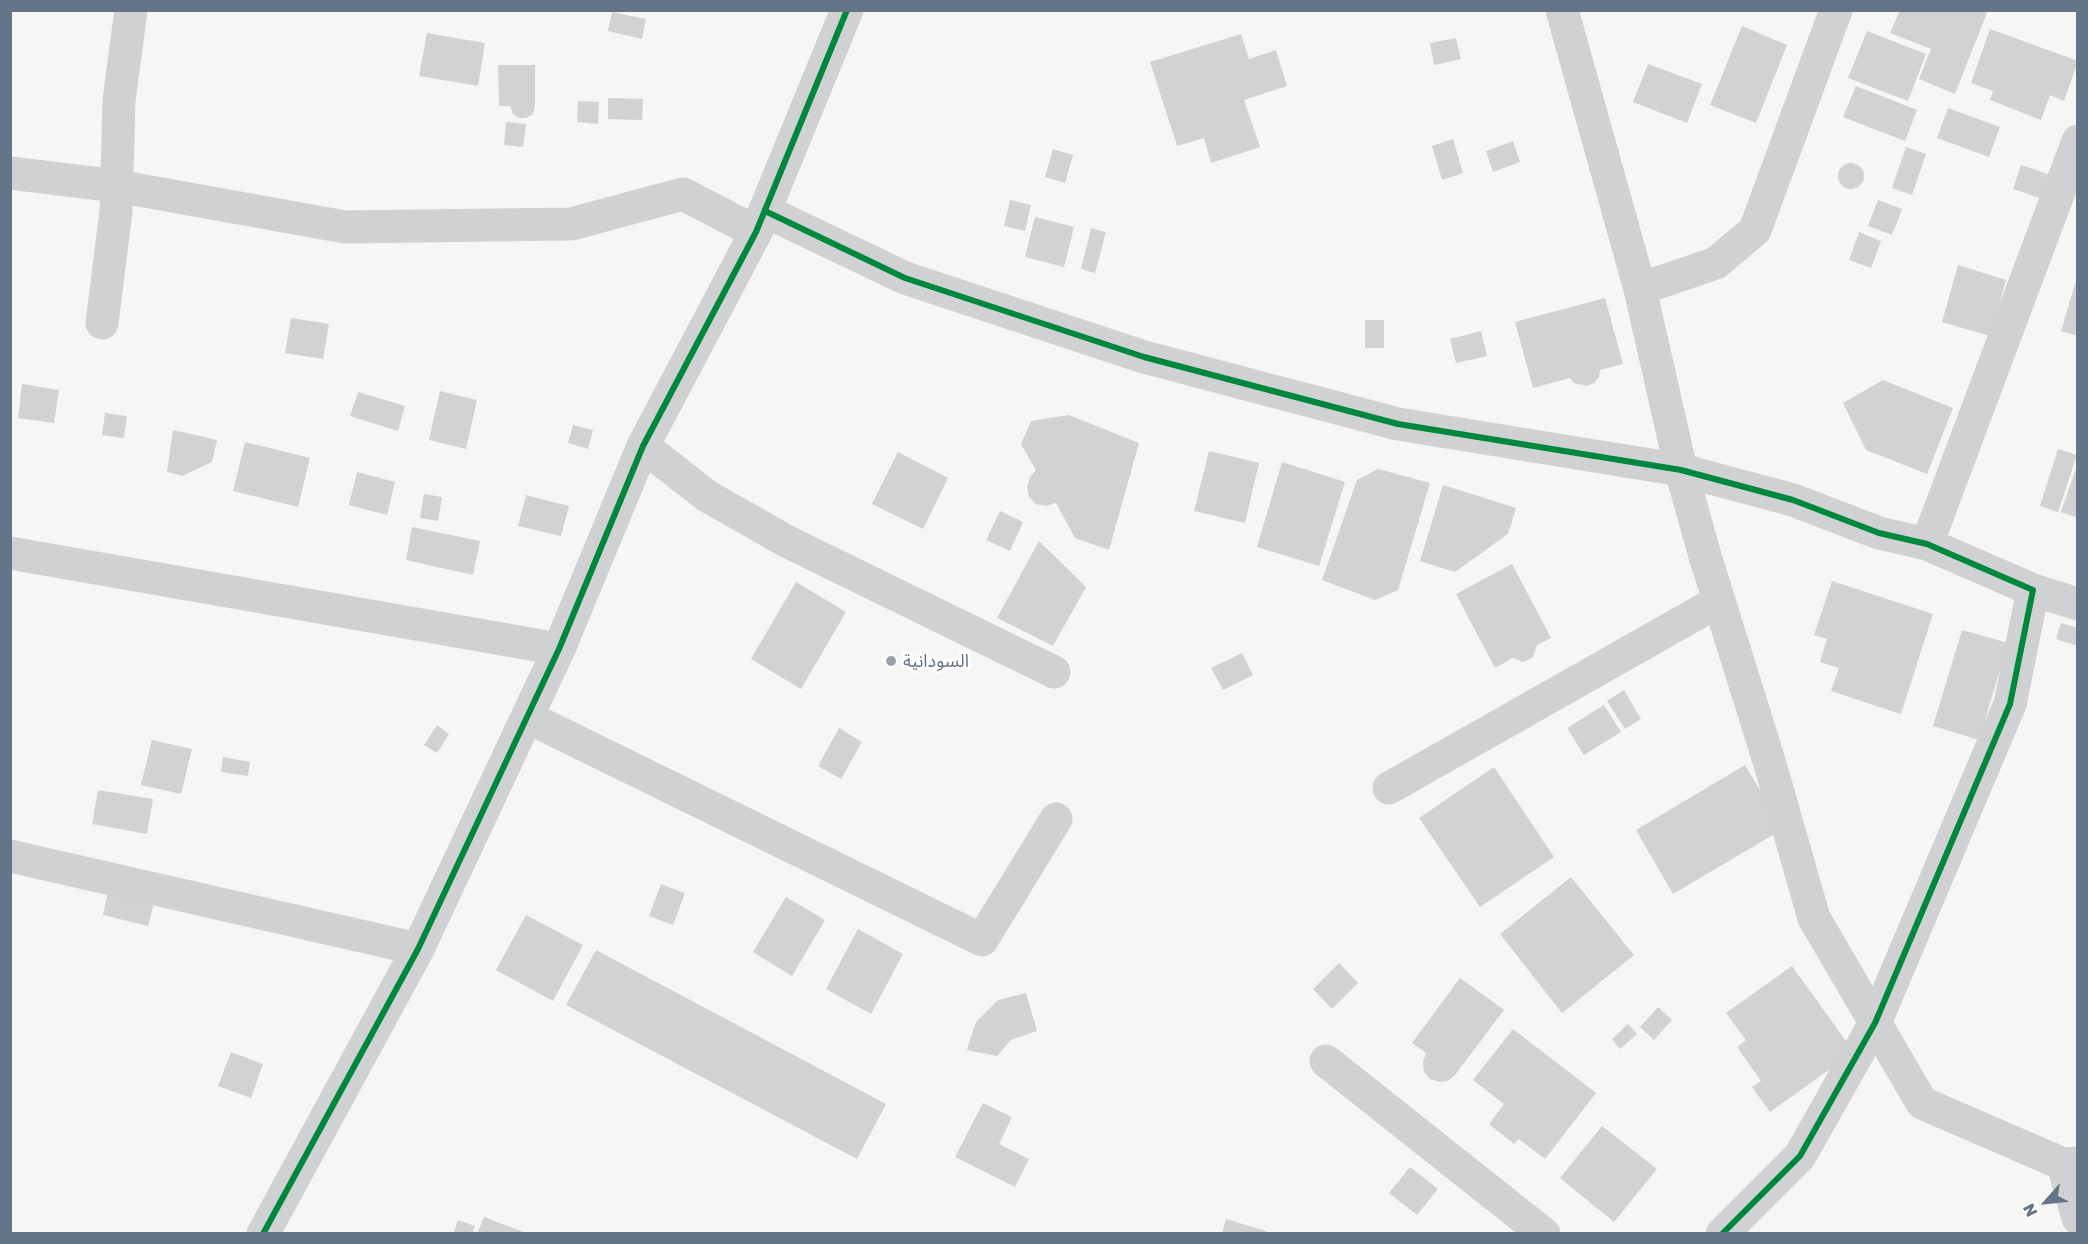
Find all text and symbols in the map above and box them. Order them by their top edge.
place label: السودانية [903,650,969,672]
marker: السودانية [884,654,898,668]
north arrow [2016,1172,2076,1232]
text: N [2018,1200,2042,1220]

